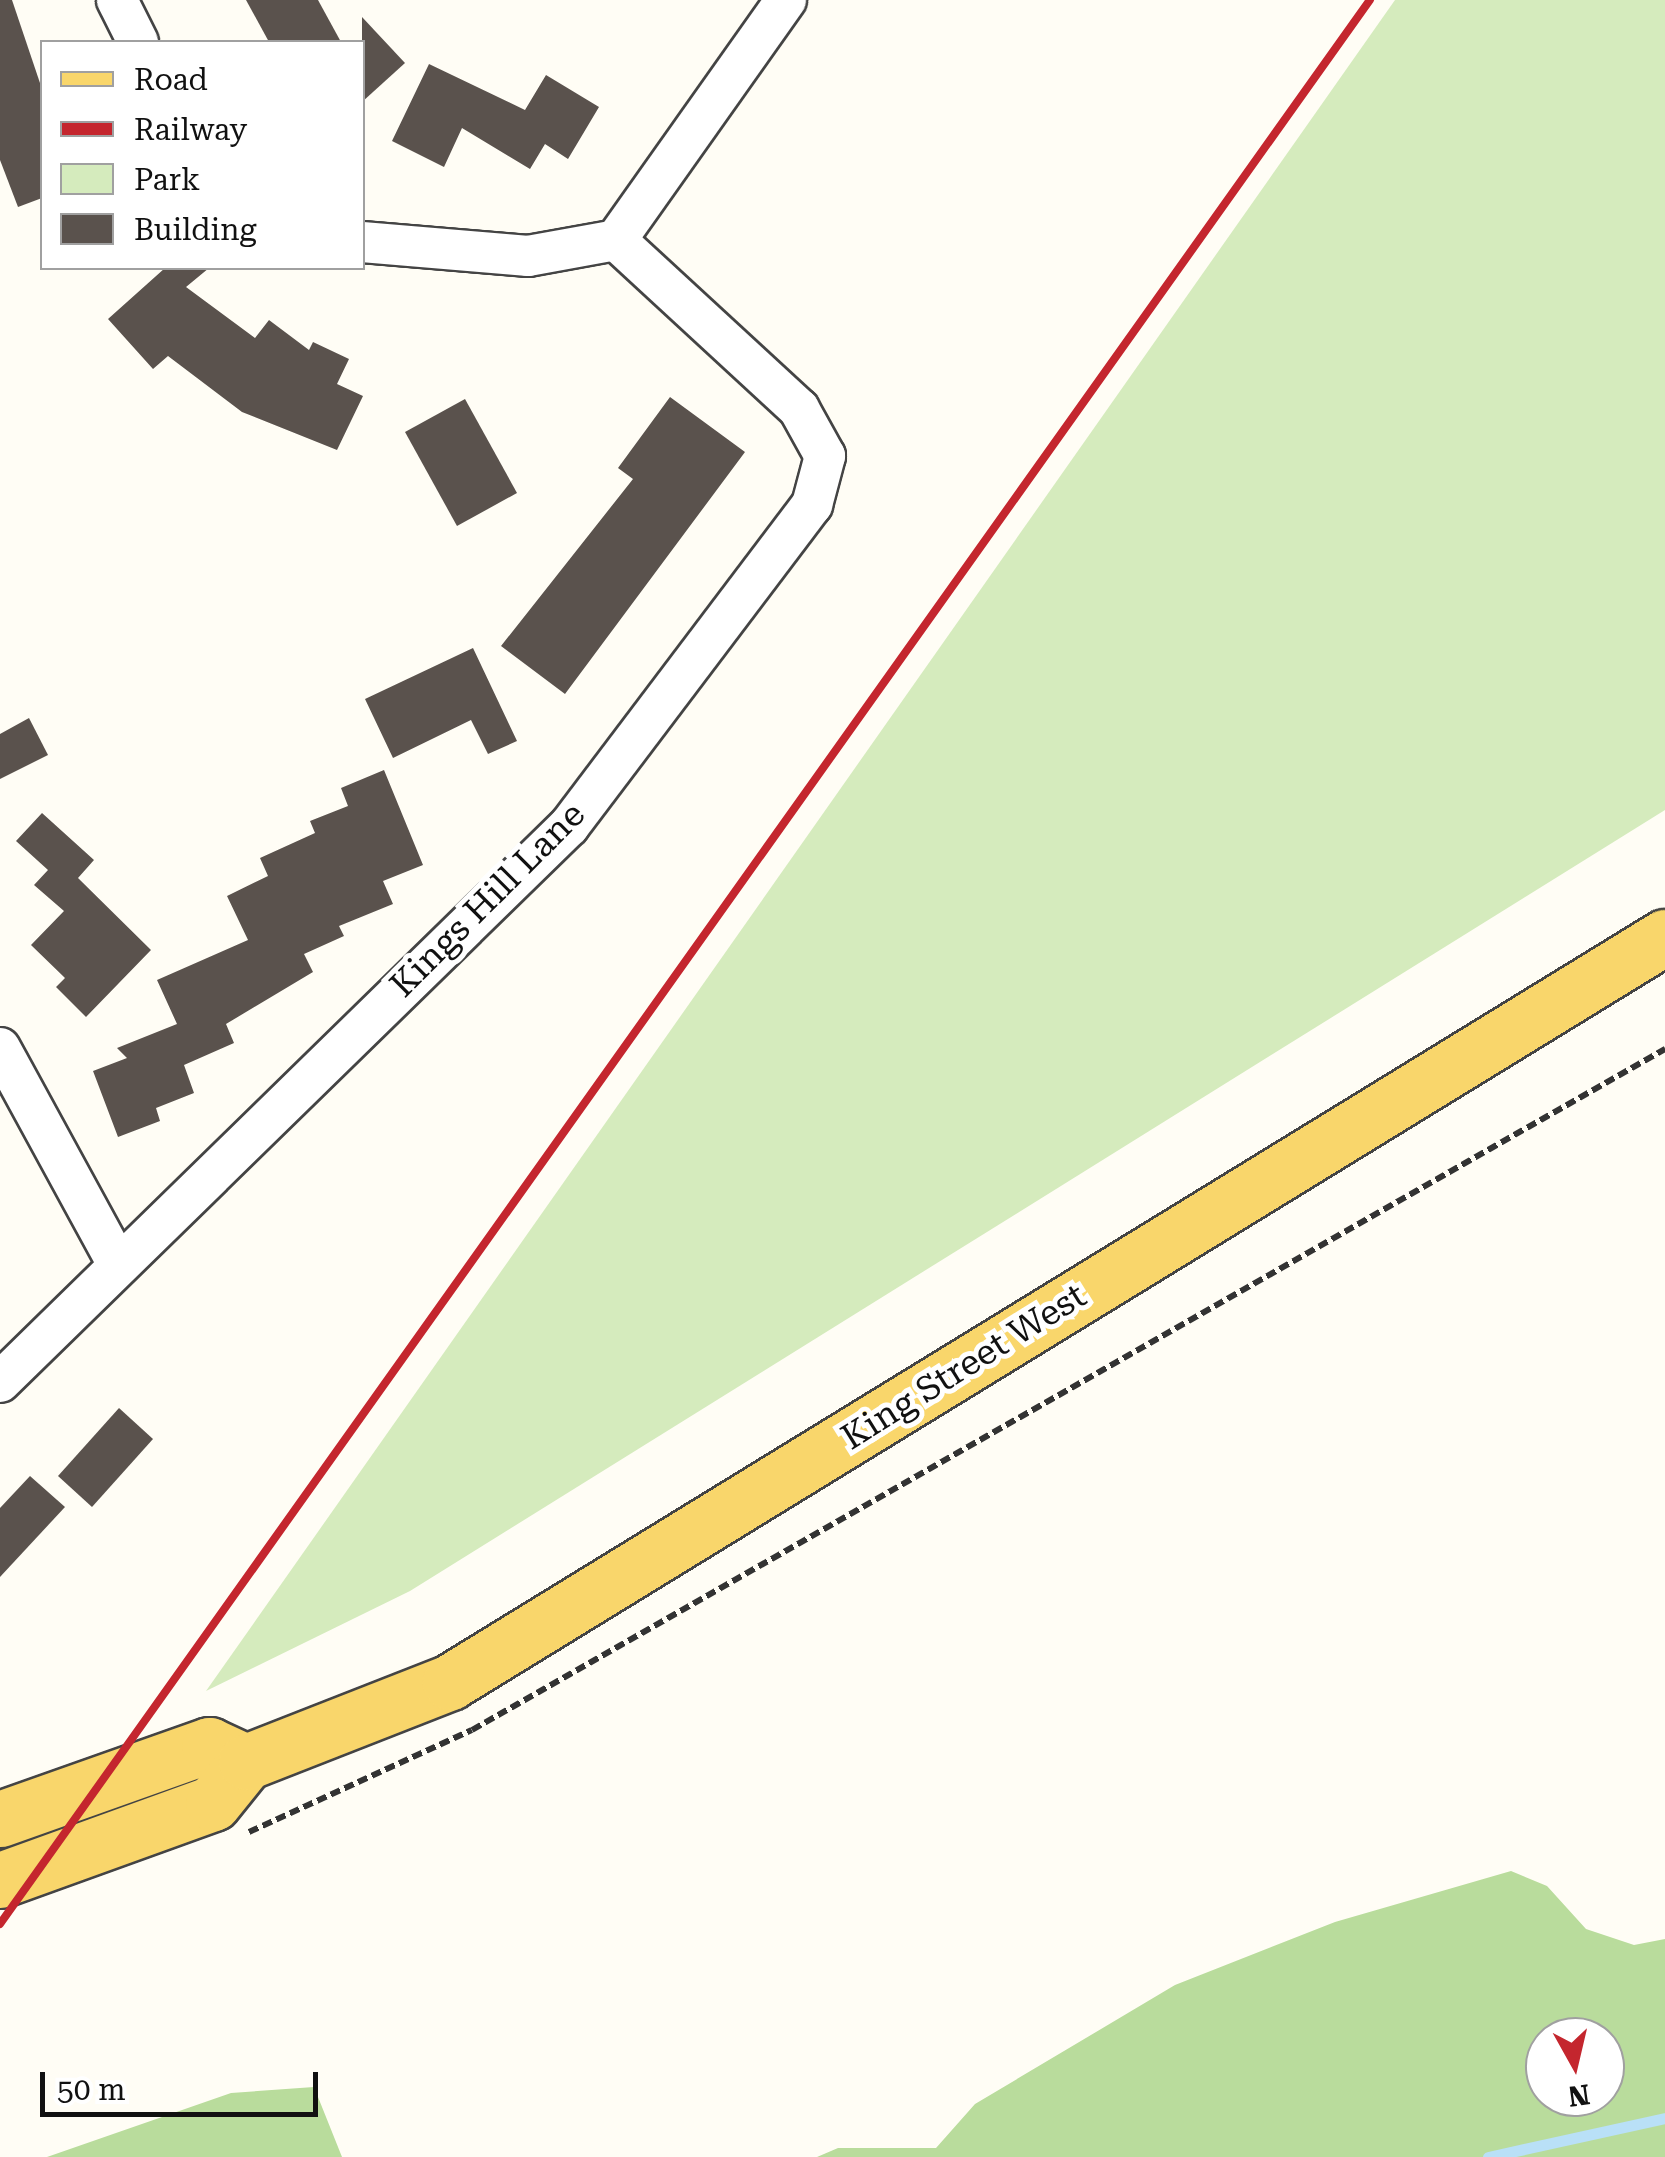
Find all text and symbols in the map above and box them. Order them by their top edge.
legend [40,40,365,270]
text: Road [134,62,208,97]
text: Railway [134,112,247,147]
text: Park [134,162,200,197]
text: Building [134,212,257,247]
street label: Kings Hill Lane [382,794,594,1006]
street label: King Street West [834,1275,1094,1459]
north arrow [1525,2017,1625,2117]
scale bar [45,2052,322,2114]
text: 50 m [57,2072,126,2107]
text: N [1566,2077,1592,2113]

